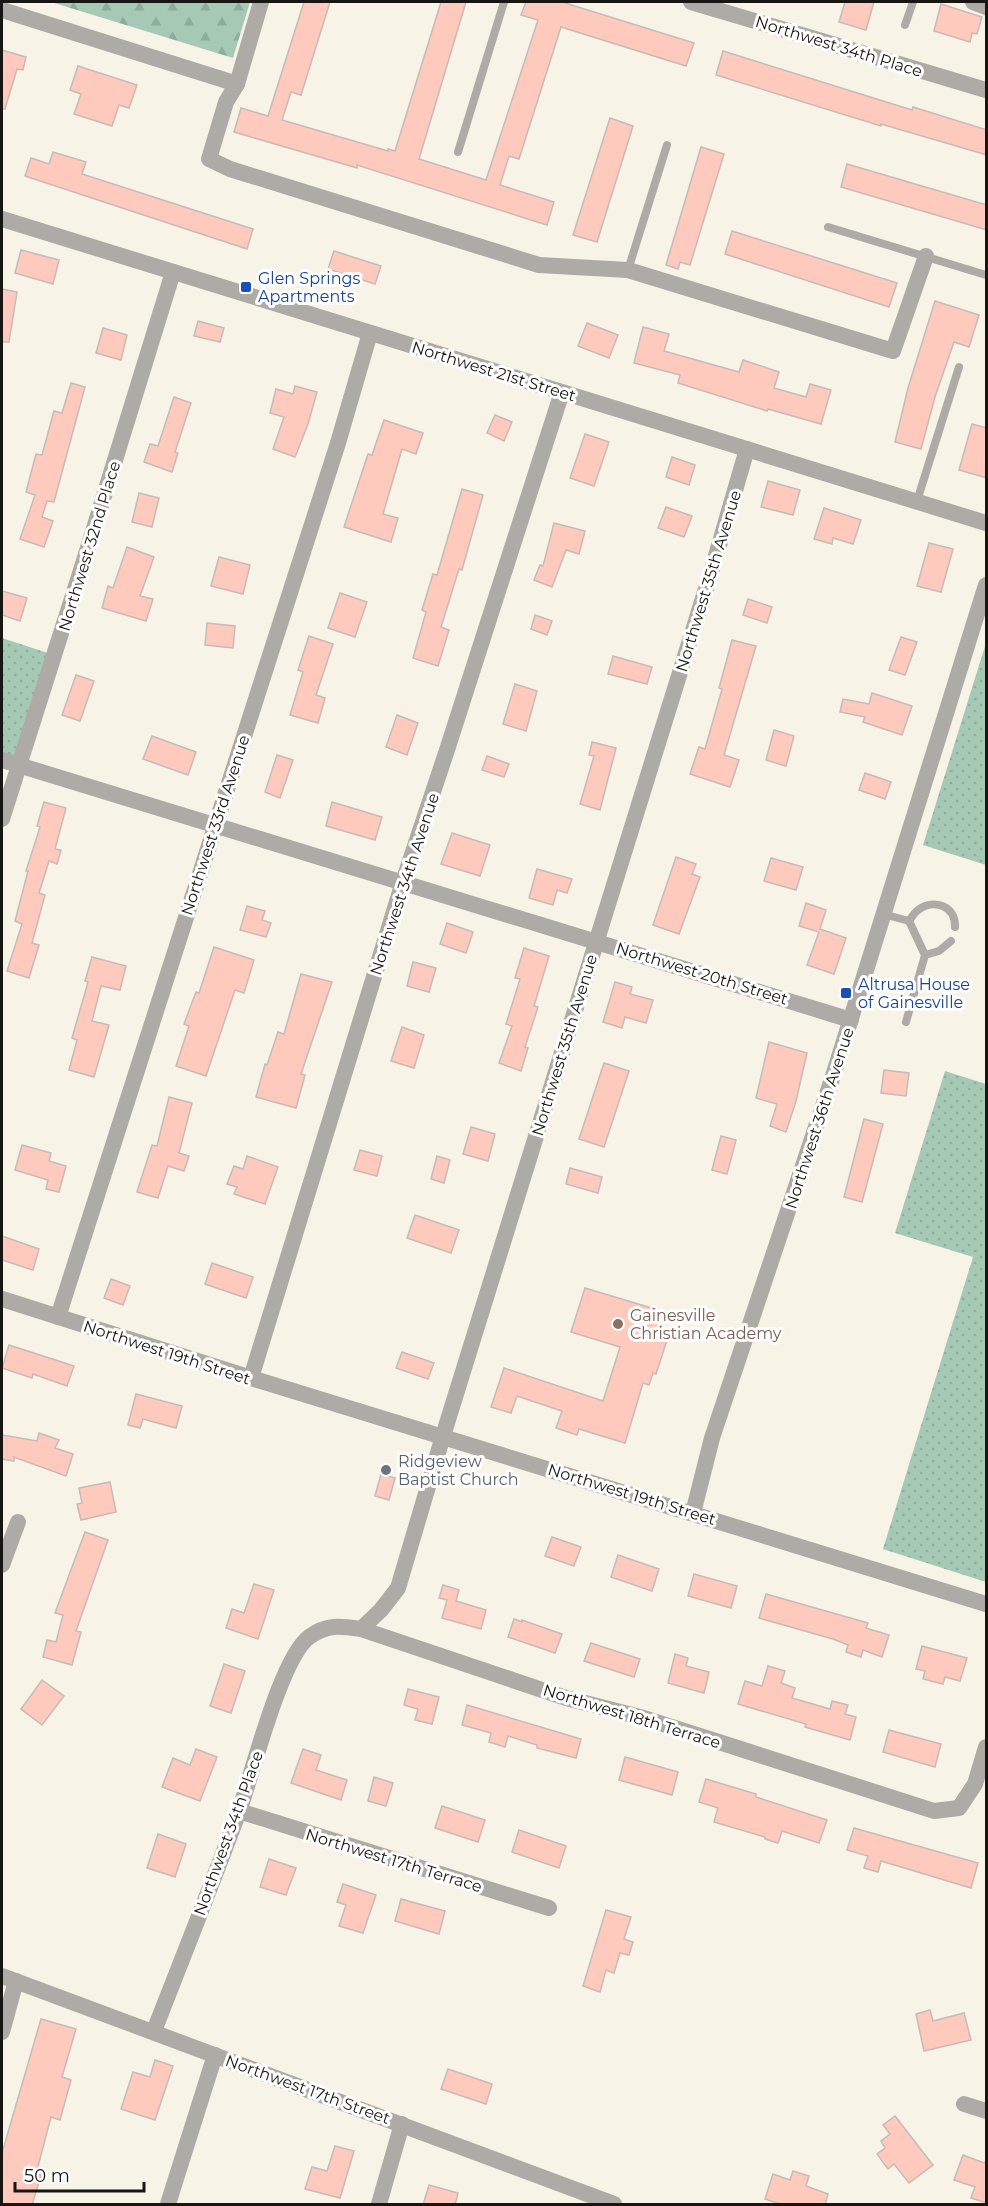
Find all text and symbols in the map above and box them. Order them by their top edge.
street label: Northwest 34th Place [753,12,925,81]
place label: Glen Springs Apartments [258,269,360,306]
marker: Glen Springs Apartments [239,280,253,294]
street label: Northwest 21st Street [410,337,579,406]
street label: Northwest 32nd Place [55,459,124,633]
street label: Northwest 35th Avenue [672,488,745,674]
street label: Northwest 33rd Avenue [177,733,254,918]
street label: Northwest 34th Avenue [366,791,443,978]
street label: Northwest 20th Street [614,938,790,1009]
street label: Northwest 35th Avenue [528,952,601,1138]
place label: Altrusa House of Gainesville [858,975,970,1012]
marker: Altrusa House of Gainesville [839,986,853,1000]
street label: Northwest 36th Avenue [781,1025,858,1211]
place label: Gainesville Christian Academy [630,1306,782,1343]
street label: Northwest 19th Street [81,1316,253,1389]
marker: Gainesville Christian Academy [611,1317,625,1331]
place label: Ridgeview Baptist Church [398,1452,518,1489]
street label: Northwest 19th Street [546,1460,718,1529]
marker: Ridgeview Baptist Church [379,1463,393,1477]
street label: Northwest 18th Terrace [541,1680,723,1753]
street label: Northwest 34th Place [190,1748,267,1918]
street label: Northwest 17th Terrace [303,1825,484,1896]
street label: Northwest 17th Street [223,2051,393,2128]
scale bar [15,2155,144,2193]
text: 50 m [24,2165,70,2187]

